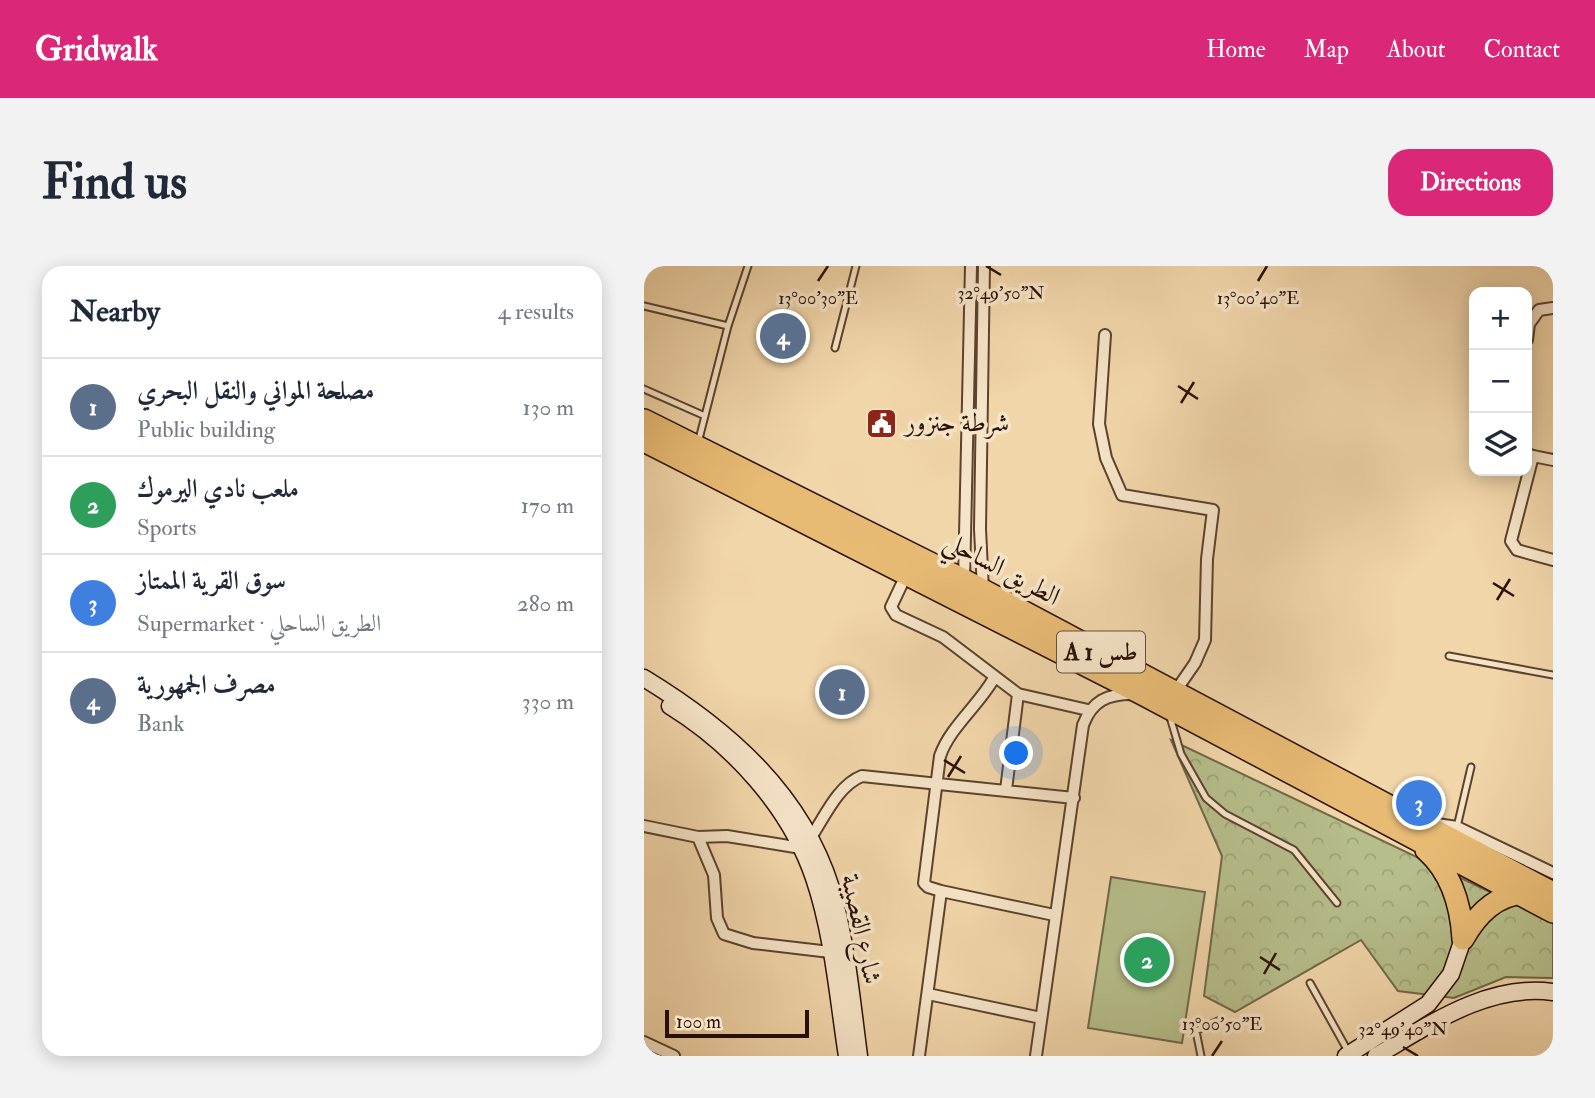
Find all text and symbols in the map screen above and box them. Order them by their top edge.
text: Gridwalk [35,29,158,70]
text: Home [1206,34,1266,65]
text: Map [1304,34,1349,65]
text: About [1387,34,1446,65]
text: Contact [1484,34,1560,65]
button: Directions [1388,149,1553,216]
text: Find us [42,152,187,213]
text: 32°49'50"N [958,282,1044,305]
text: 13°00'30"E [778,287,858,310]
text: 13°00'40"E [1217,287,1299,310]
map controls [1469,287,1532,476]
button: + [1469,287,1532,350]
text: Nearby [70,293,160,330]
text: 4 results [498,297,574,326]
pin: 4 [760,310,806,362]
button: − [1469,350,1532,413]
text: مصلحة المواني والنقل البحري [137,375,374,407]
text: 1 [89,393,97,422]
text: 130 m [522,393,574,422]
public building icon: شرطة جنزور [865,406,899,440]
place label: شرطة جنزور [902,407,1009,439]
button: layers [1469,413,1532,476]
text: Public building [137,415,275,444]
text: ملعب نادي اليرموك [137,473,299,505]
text: 2 [87,491,99,520]
text: 170 m [521,491,574,520]
text: Sports [137,513,196,542]
street label: الطريق الساحلي [935,525,1065,620]
text: سوق القرية الممتاز [137,565,286,597]
text: 3 [89,589,97,618]
text: 280 m [517,589,574,618]
text: Supermarket · الطريق الساحلي [137,609,381,638]
road number: A 1 طس [1057,632,1145,673]
pin: 1 [819,666,865,718]
text: مصرف الجمهورية [137,669,276,701]
text: 4 [87,687,99,716]
text: 330 m [522,687,574,716]
text: Bank [137,709,184,738]
your location [999,736,1033,770]
pin: 3 [1396,777,1442,829]
street label: شارع القصيبة [829,871,888,988]
pin: 2 [1124,934,1170,986]
scale bar [665,1007,808,1039]
text: 100 m [676,1010,721,1034]
text: 13°00'50"E [1182,1013,1262,1036]
text: 32°49'40"N [1359,1018,1447,1041]

